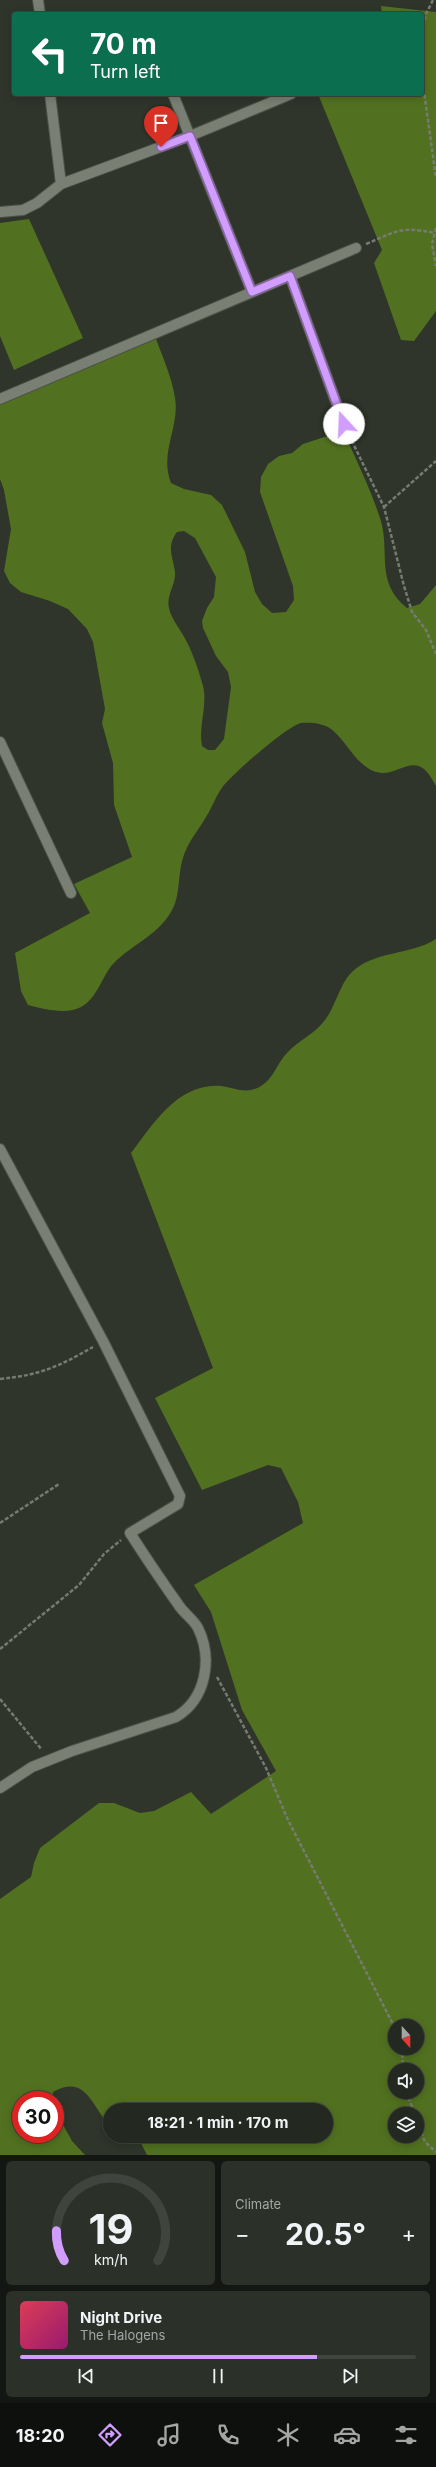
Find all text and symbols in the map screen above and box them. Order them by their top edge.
text: 70 m [90,27,157,61]
icon: left [24,28,76,80]
text: Turn left [90,61,160,82]
pin [144,106,178,147]
icon: arrive [150,112,172,134]
position arrow [323,403,365,445]
north arrow [388,2019,424,2055]
map controls [388,2019,424,2143]
button: sound [388,2063,424,2099]
speed limit sign: 30 [12,2091,64,2143]
button: layers [388,2107,424,2143]
text: 18:21 · 1 min · 170 m [148,2113,288,2132]
text: Climate [235,2196,281,2212]
text: 19 [88,2204,133,2254]
text: 20.5° [285,2216,366,2252]
text: − [235,2221,250,2247]
text: + [401,2221,416,2247]
text: km/h [94,2251,127,2268]
text: Night Drive [80,2308,162,2327]
text: The Halogens [80,2327,165,2343]
icon: previous [75,2365,97,2387]
icon: pause [207,2365,229,2387]
icon: next [339,2365,361,2387]
icon: directions [96,2421,124,2449]
icon: music [155,2421,183,2449]
icon: phone [214,2421,242,2449]
icon: climate [274,2421,302,2449]
icon: car [333,2421,361,2449]
icon: filters [392,2421,420,2449]
text: 18:20 [16,2425,65,2446]

